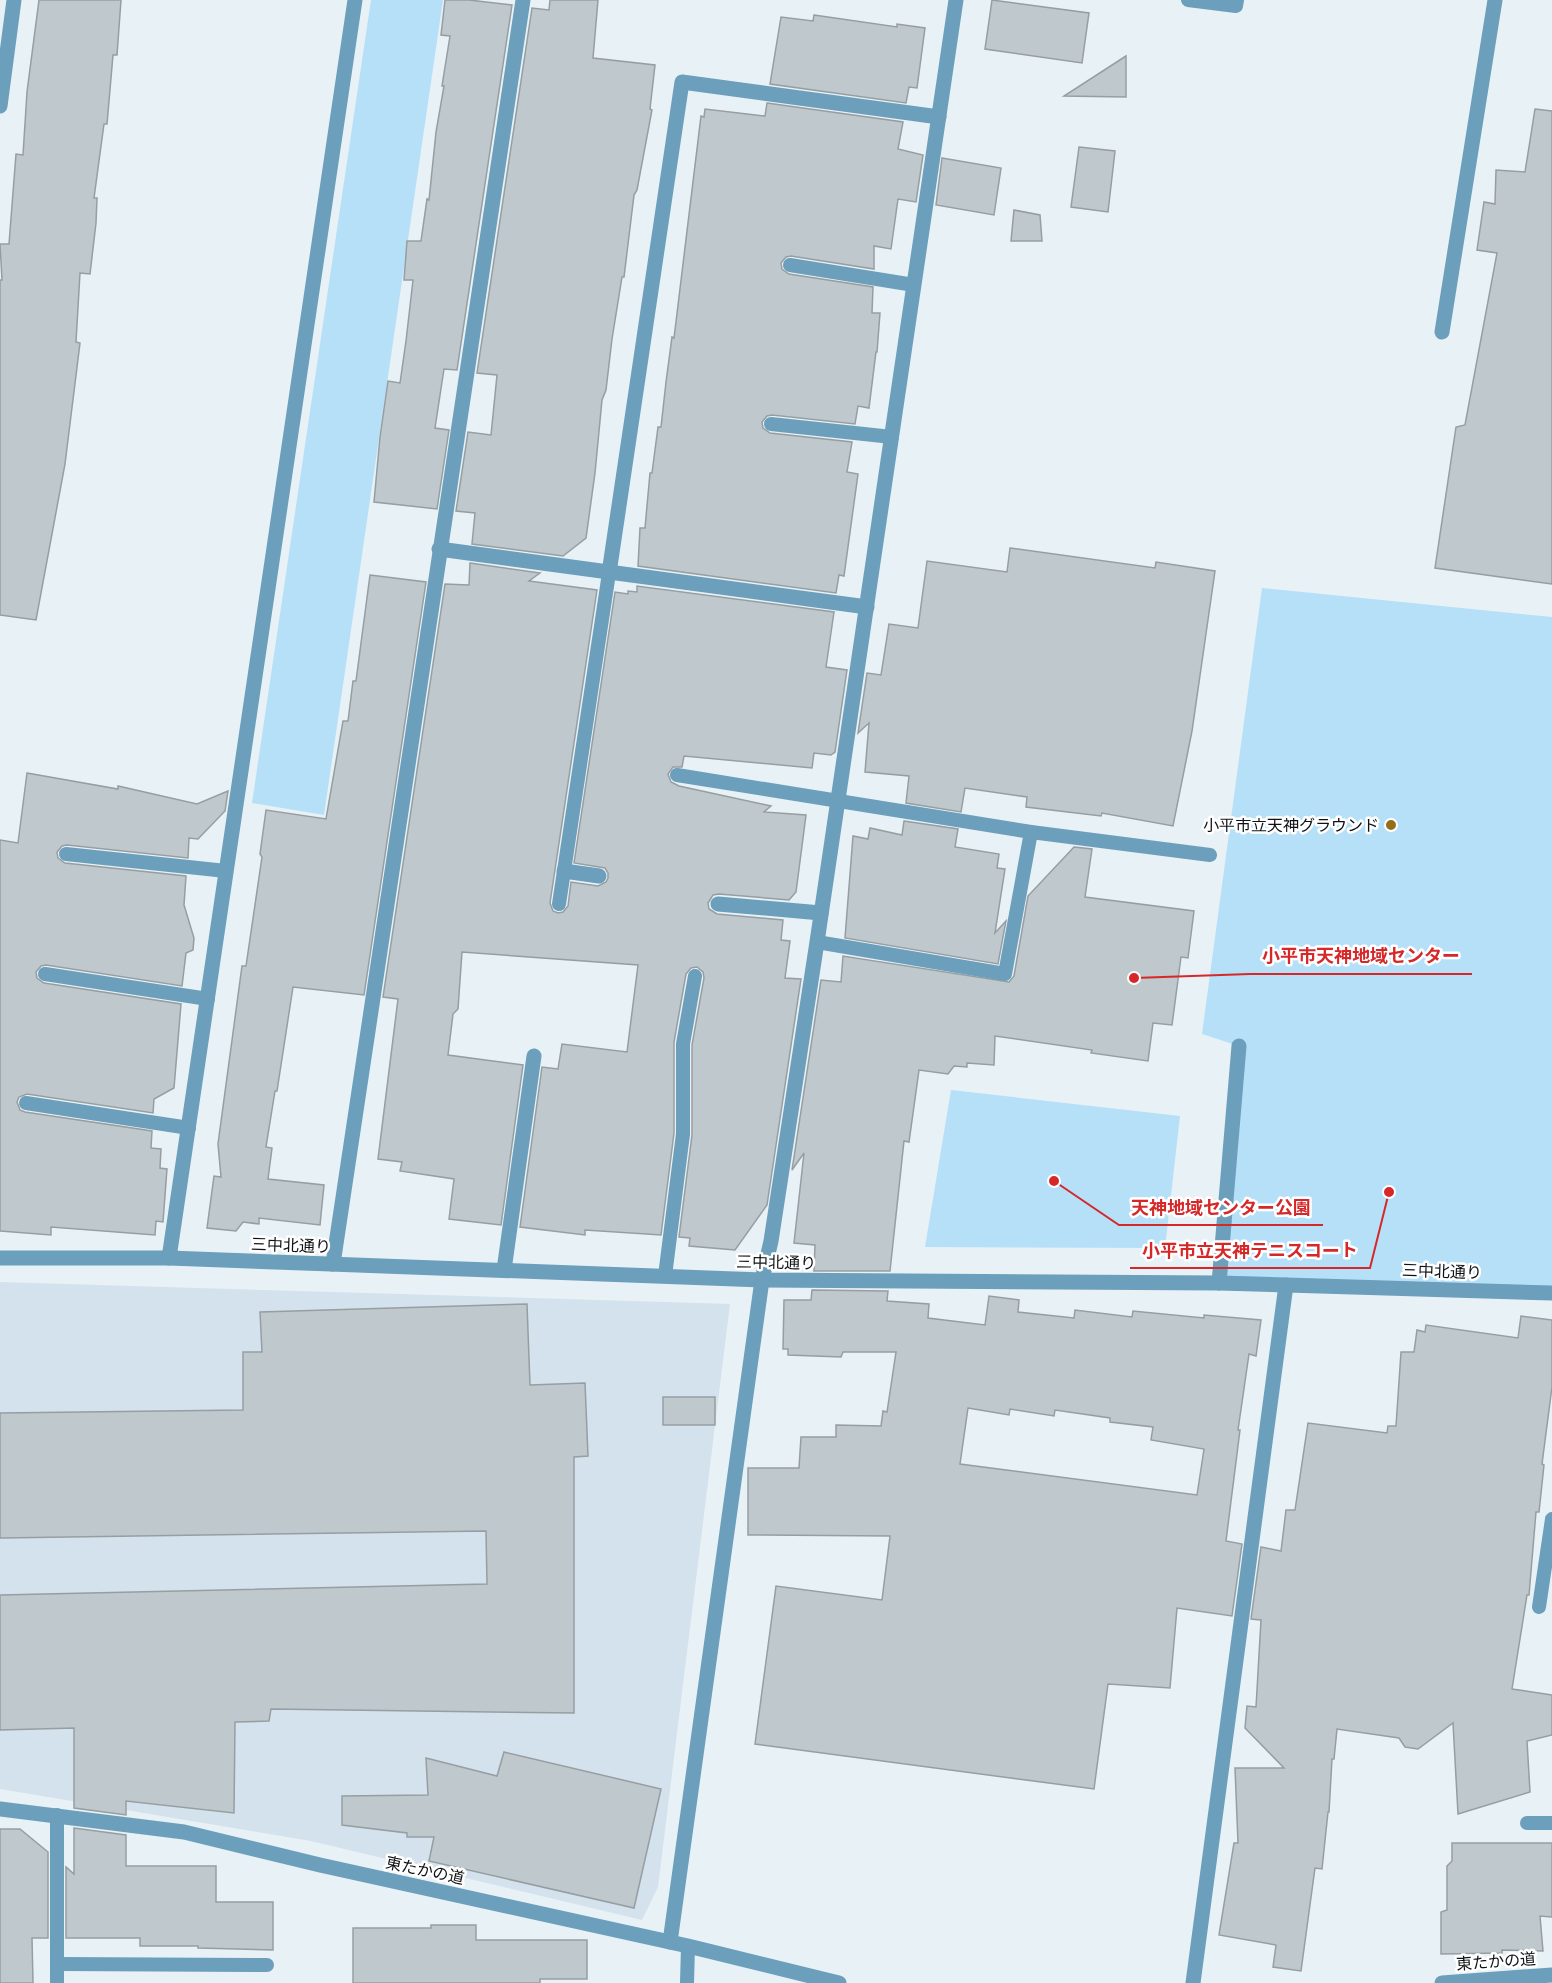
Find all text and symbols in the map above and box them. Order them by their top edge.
place label: 小平市立天神グラウンド [1203,815,1379,835]
marker: 小平市立天神グラウンド [1384,818,1398,832]
callout: 小平市天神地域センター [1250,938,1472,974]
text: 小平市天神地域センター [1262,944,1460,967]
callout: 天神地域センター公園 [1119,1189,1323,1225]
text: 天神地域センター公園 [1131,1196,1311,1219]
callout: 小平市立天神テニスコート [1130,1232,1370,1268]
street label: 三中北通り [251,1234,331,1256]
text: 小平市立天神テニスコート [1142,1239,1358,1262]
street label: 三中北通り [736,1251,816,1273]
street label: 三中北通り [1402,1260,1482,1282]
street label: 東たかの道 [384,1852,466,1888]
street label: 東たかの道 [1455,1948,1537,1974]

